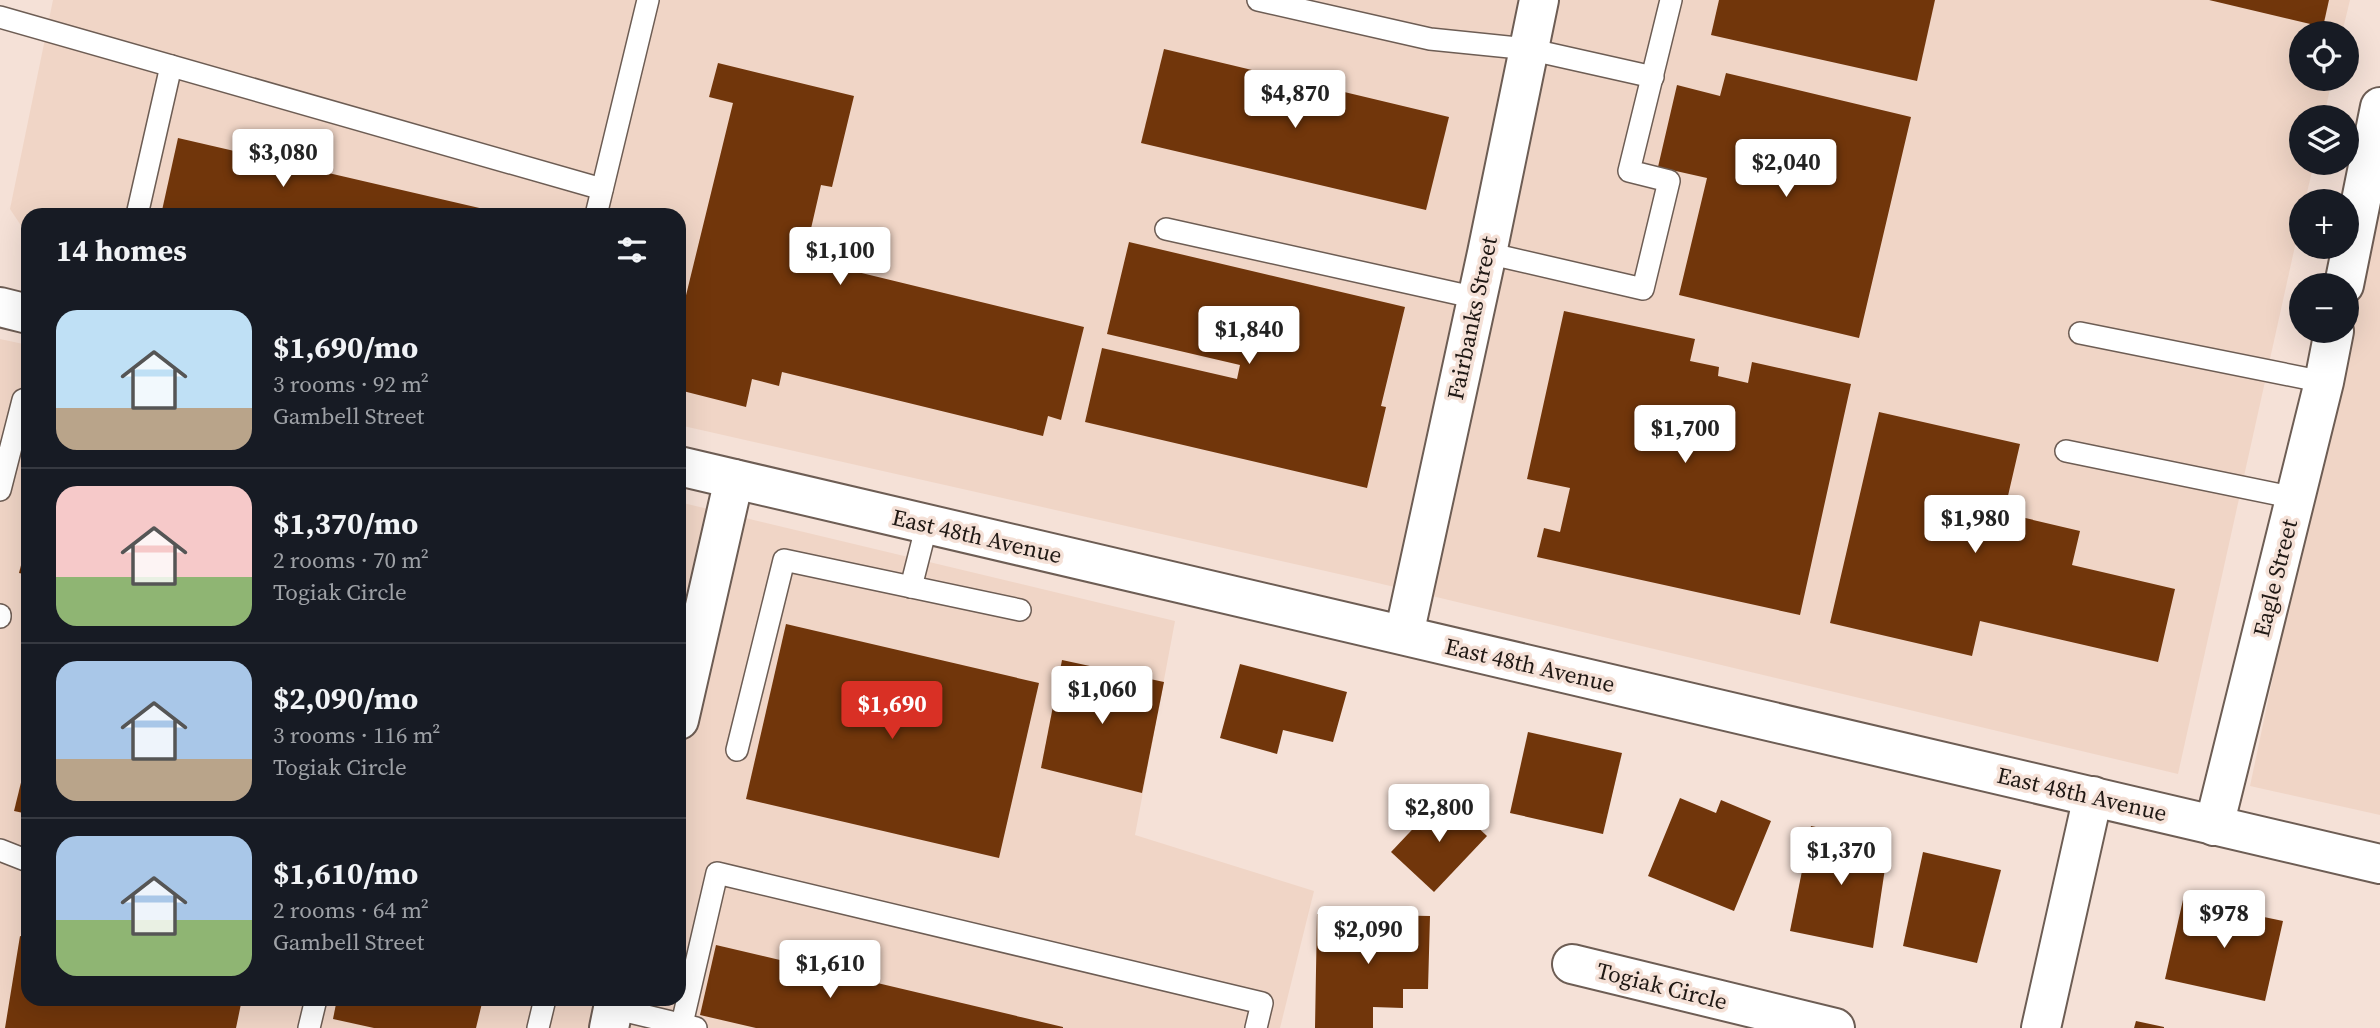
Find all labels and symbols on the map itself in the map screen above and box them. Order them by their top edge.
pin: $4,870 [1238,71,1352,130]
pin: $3,080 [226,130,340,189]
pin: $2,040 [1729,140,1843,199]
pin: $1,100 [783,228,897,287]
street label: Fairbanks Street [1439,233,1505,403]
pin: $1,840 [1192,306,1306,366]
pin: $1,700 [1628,406,1742,465]
pin: $1,980 [1918,496,2032,555]
street label: East 48th Avenue [889,501,1065,571]
street label: Eagle Street [2245,515,2305,640]
street label: East 48th Avenue [1442,630,1618,700]
pin: $1,060 [1045,666,1159,726]
pin: $1,690 [835,682,949,741]
street label: East 48th Avenue [1994,759,2170,829]
pin: $2,800 [1382,784,1496,844]
pin: $1,370 [1784,828,1898,887]
pin: $978 [2183,890,2265,950]
pin: $2,090 [1311,906,1425,966]
pin: $1,610 [773,940,887,1000]
street label: Togiak Circle [1593,954,1731,1018]

